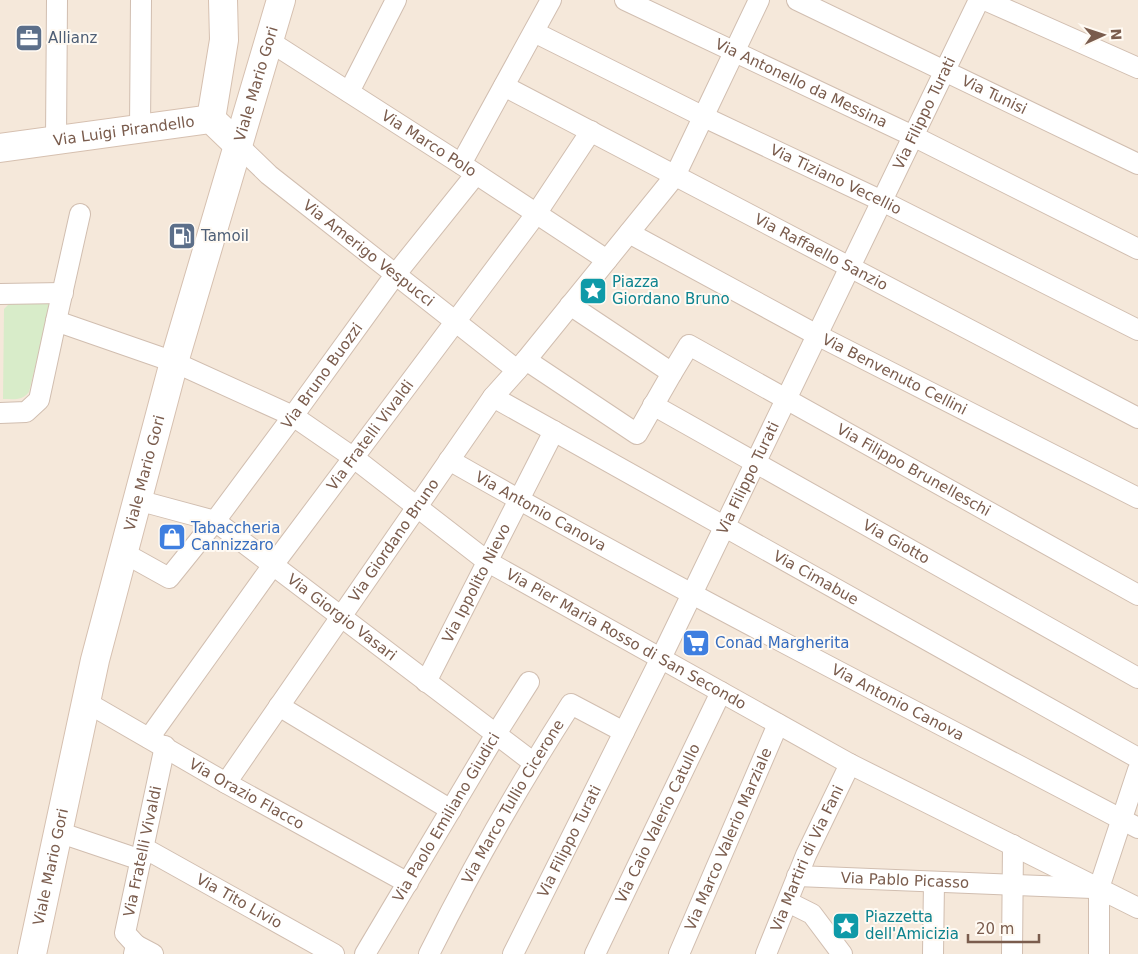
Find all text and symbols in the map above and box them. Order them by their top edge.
north arrow [1078,10,1128,60]
office icon: Allianz [14,23,44,53]
street label: Viale Mario Gori [231,24,282,144]
text: N [1108,28,1124,41]
place label: Allianz [48,29,97,47]
street label: Via Antonello da Messina [712,35,890,132]
street label: Via Filippo Turati [889,54,959,173]
street label: Via Tunisi [959,72,1030,118]
street label: Via Marco Polo [378,106,480,181]
street label: Via Luigi Pirandello [52,112,196,150]
street label: Via Tiziano Vecellio [767,141,905,218]
street label: Via Amerigo Vespucci [299,196,438,310]
street label: Via Raffaello Sanzio [751,210,891,294]
fuel station icon: Tamoil [167,221,197,251]
place label: Tamoil [200,227,249,245]
place label: Piazza Giordano Bruno [612,273,730,308]
place icon: Piazza Giordano Bruno [578,276,608,306]
street label: Via Bruno Buozzi [278,319,366,432]
street label: Via Benvenuto Cellini [819,330,970,419]
street label: Via Fratelli Vivaldi [323,376,417,494]
street label: Viale Mario Gori [121,413,169,533]
street label: Via Filippo Turati [713,419,783,537]
street label: Via Filippo Brunelleschi [834,420,994,520]
street label: Via Antonio Canova [472,468,609,555]
street label: Via Giordano Bruno [345,475,443,605]
street label: Via Giotto [859,516,933,568]
place label: Tabaccheria Cannizzaro [190,519,280,554]
street label: Via Ippolito Nievo [438,520,514,646]
shop icon: Tabaccheria Cannizzaro [157,522,187,552]
street label: Via Cimabue [770,547,862,609]
street label: Via Pier Maria Rosso di San Secondo [503,565,749,713]
street label: Via Giorgio Vasari [284,570,400,664]
supermarket icon: Conad Margherita [681,628,711,658]
place label: Conad Margherita [715,634,849,652]
street label: Via Antonio Canova [828,660,967,744]
street label: Via Marco Tullio Cicerone [458,716,568,887]
street label: Via Paolo Emiliano Giudici [389,730,504,905]
street label: Via Caio Valerio Catullo [612,741,704,906]
street label: Via Marco Valerio Marziale [681,745,776,933]
street label: Via Orazio Flacco [186,755,307,833]
street label: Via Filippo Turati [534,782,605,900]
street label: Via Martiri di Via Fani [767,782,847,934]
street label: Via Fratelli Vivaldi [120,784,165,919]
street label: Viale Mario Gori [29,807,72,927]
street label: Via Pablo Picasso [840,869,969,892]
street label: Via Tito Livio [193,870,285,932]
place label: Piazzetta dell'Amicizia [865,908,959,943]
place icon: Piazzetta dell'Amicizia [831,911,861,941]
scale bar [968,912,1039,944]
text: 20 m [976,920,1014,938]

